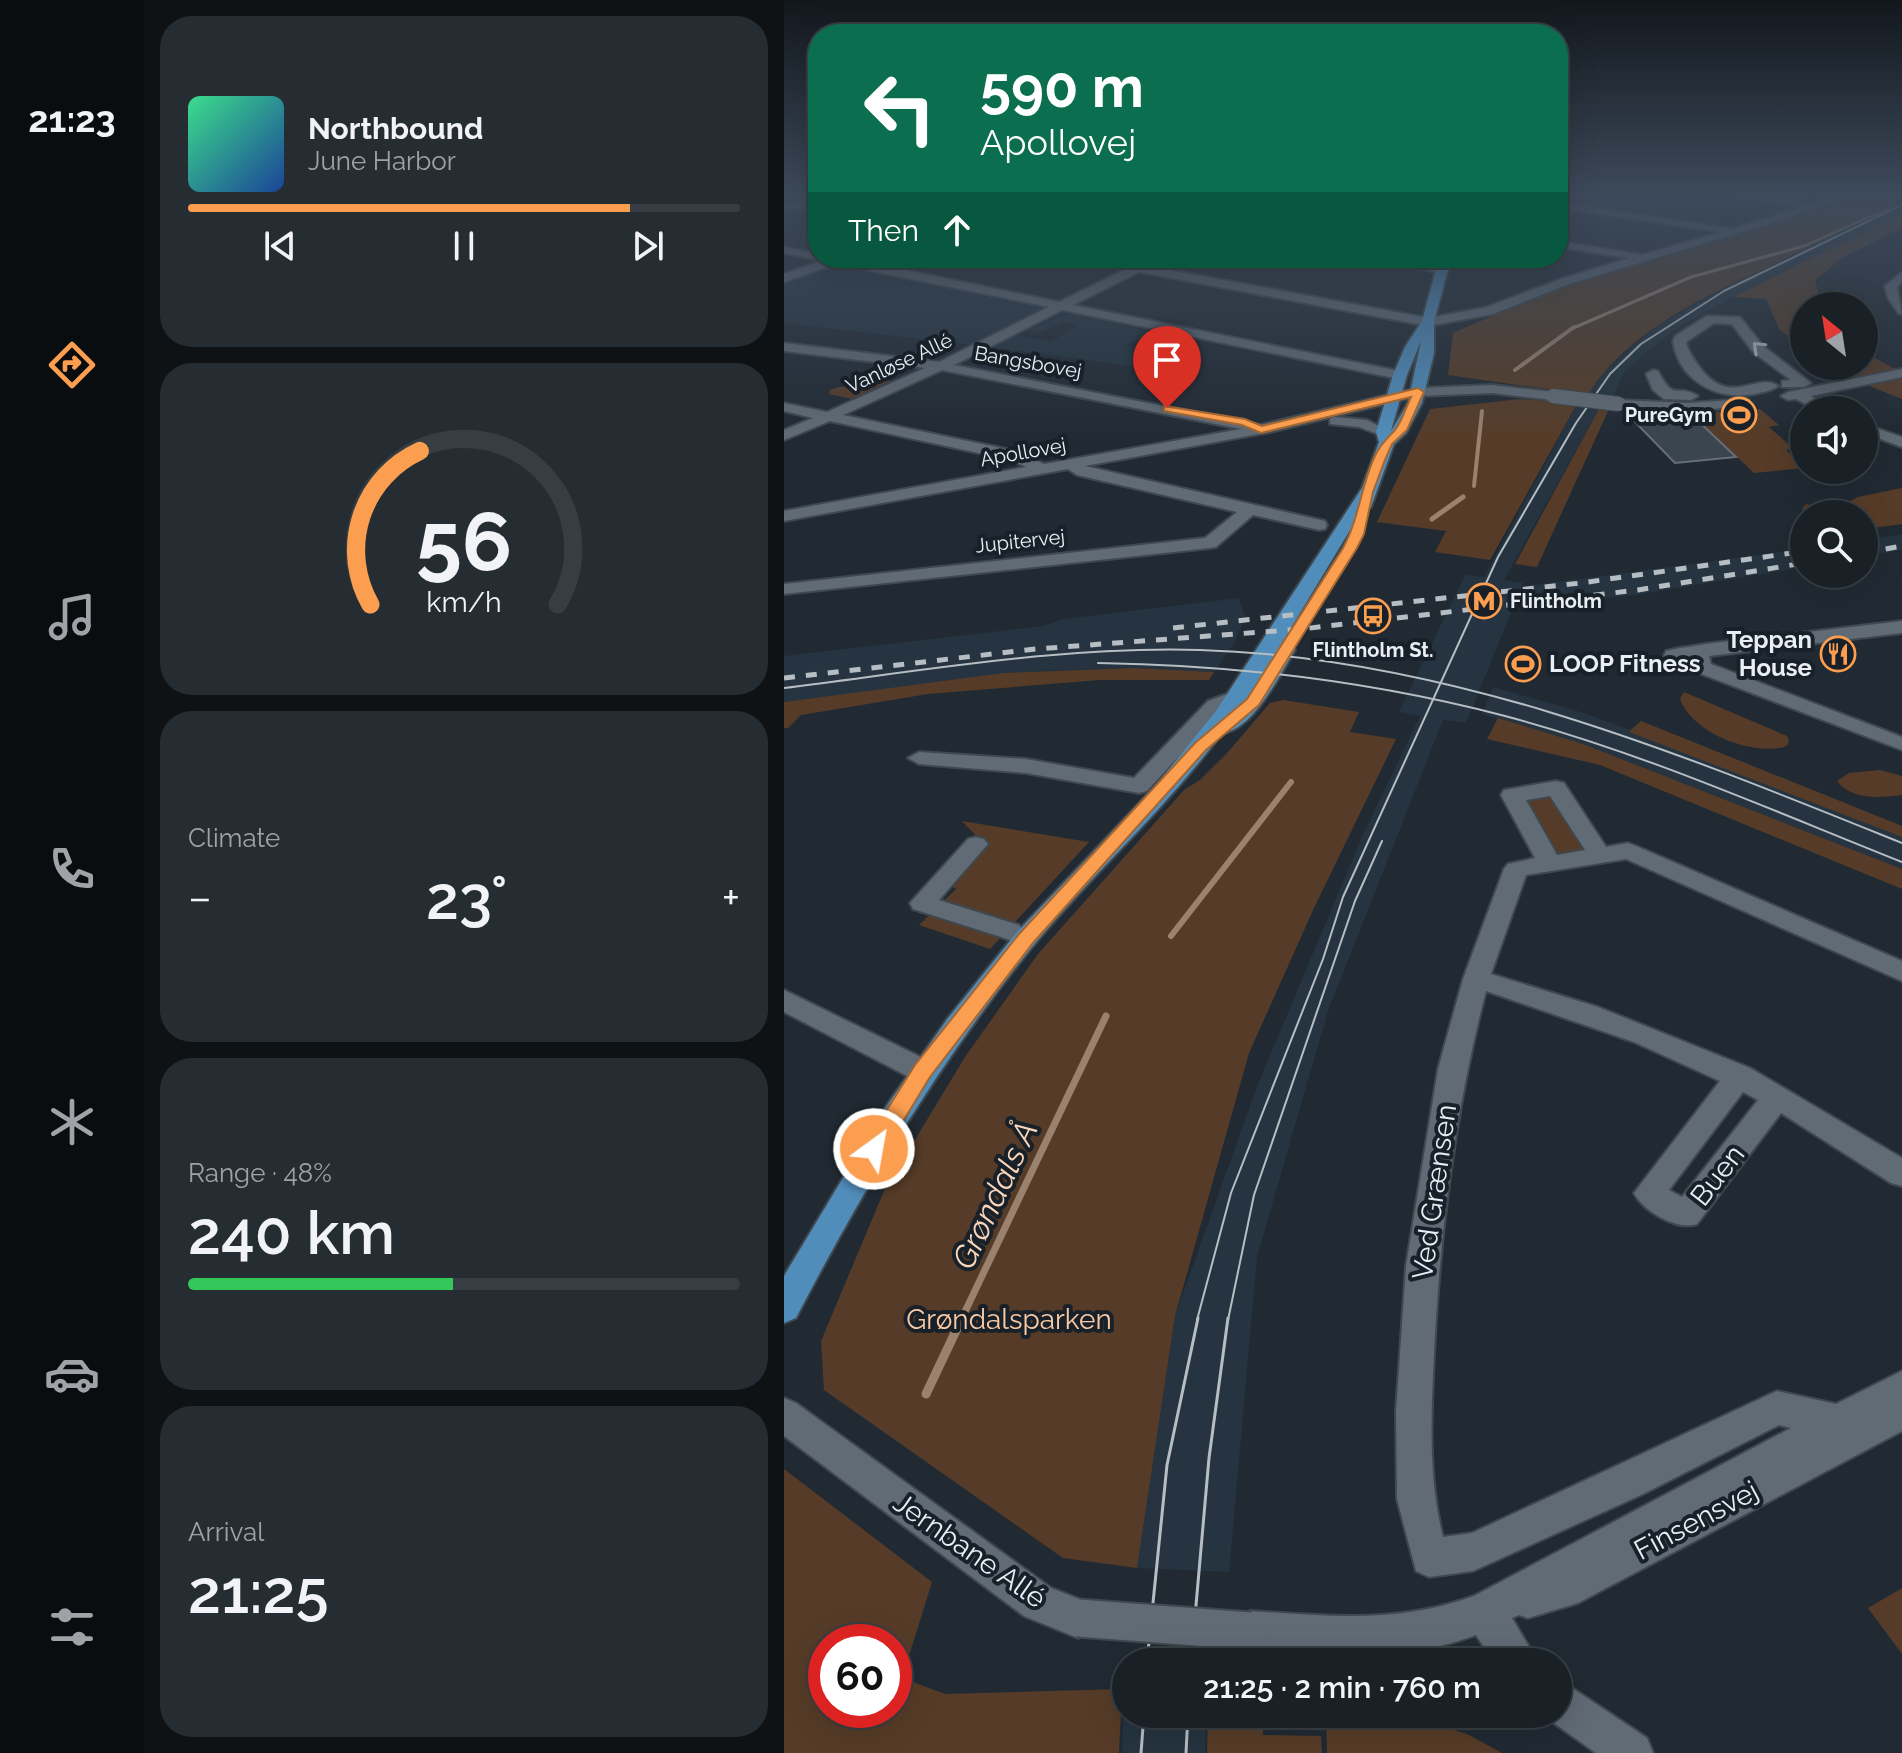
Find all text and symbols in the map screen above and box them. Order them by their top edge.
text: 590 m [980,54,1144,120]
icon: left [848,56,952,160]
text: 21:23 [28,98,116,140]
text: Northbound [308,111,483,146]
text: Apollovej [980,121,1136,163]
text: June Harbor [308,146,456,176]
icon: ahead [935,208,979,252]
text: Then [848,213,919,248]
icon: previous [258,224,302,268]
icon: pause [442,224,486,268]
icon: next [626,224,670,268]
north arrow [1790,292,1878,380]
map controls [1790,292,1878,588]
pin [1133,326,1201,408]
street label: Vanløse Allé [842,328,956,398]
icon: directions [44,337,100,393]
icon: arrive [1145,338,1189,382]
street label: Bangsbovej [973,341,1083,383]
one-way arrow [1753,341,1767,356]
sports icon: PureGym [1720,396,1758,434]
button: sound [1790,396,1878,484]
place label: PureGym [1625,403,1713,427]
street label: Apollovej [978,433,1068,471]
text: 56 [416,493,512,590]
button: search [1790,500,1878,588]
street label: Jupitervej [974,524,1066,558]
metro station icon: Flintholm [1465,582,1503,620]
text: km/h [426,585,502,619]
icon: music [44,589,100,645]
place label: Flintholm [1510,589,1602,613]
bus stop icon: Flintholm St. [1354,597,1392,635]
place label: Teppan House [1726,625,1812,682]
restaurant icon: Teppan House [1819,635,1857,673]
place label: Flintholm St. [1313,638,1433,662]
sports icon: LOOP Fitness [1504,645,1542,683]
place label: LOOP Fitness [1549,649,1701,678]
text: Climate [188,823,280,853]
icon: phone [44,841,100,897]
text: 23° [426,863,507,933]
text: − [188,872,212,923]
text: + [722,872,740,923]
icon: climate [44,1094,100,1150]
street label: Ved Grænsen [1406,1102,1463,1282]
position arrow [832,1107,916,1191]
water label: Grøndals Å [944,1115,1045,1274]
street label: Buen [1683,1138,1751,1212]
text: Range · 48% [188,1158,332,1188]
text: 240 km [188,1198,395,1268]
park label: Grøndalsparken [906,1303,1112,1336]
icon: car [44,1346,100,1402]
street label: Finsensvej [1629,1474,1764,1567]
street label: Jernbane Allé [887,1486,1052,1615]
text: Arrival [188,1517,264,1547]
text: 21:25 [188,1557,329,1627]
icon: filters [44,1599,100,1655]
speed limit sign: 60 [808,1624,912,1728]
text: 21:25 · 2 min · 760 m [1203,1670,1481,1705]

